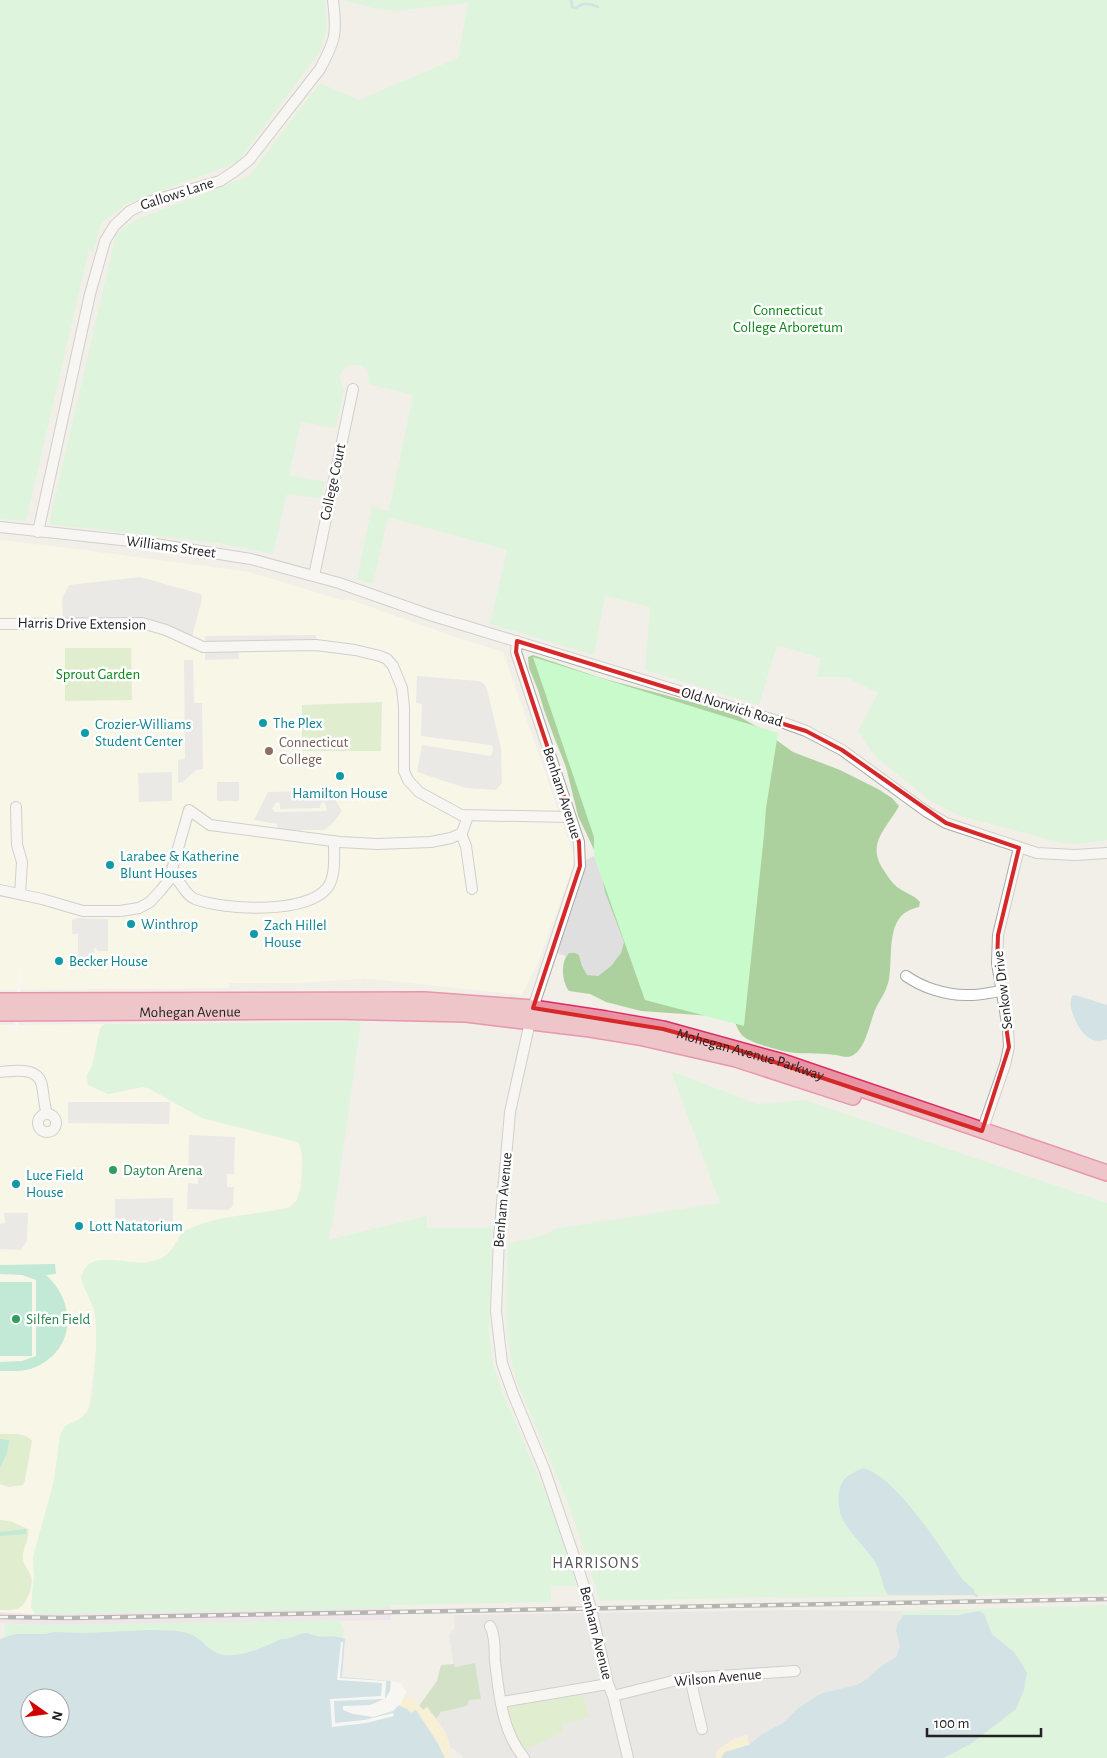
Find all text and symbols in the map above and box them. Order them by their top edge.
street label: Gallows Lane [138,175,216,213]
park label: Connecticut College Arboretum [733,303,843,335]
street label: College Court [318,442,348,522]
street label: Williams Street [125,533,217,561]
street label: Harris Drive Extension [17,615,147,633]
park label: Sprout Garden [56,667,140,682]
street label: Old Norwich Road [679,684,785,730]
place label: The Plex [273,716,323,731]
place label: Crozier-Williams Student Center [95,717,191,749]
marker: The Plex [257,717,269,729]
marker: Crozier-Williams Student Center [79,727,91,739]
place label: Connecticut College [279,735,349,767]
marker: Connecticut College [263,745,275,757]
street label: Benham Avenue [540,745,584,841]
marker: Hamilton House [334,770,346,782]
place label: Hamilton House [292,786,388,801]
place label: Larabee & Katherine Blunt Houses [120,849,239,881]
marker: Larabee & Katherine Blunt Houses [104,859,116,871]
place label: Winthrop [141,917,198,932]
marker: Winthrop [125,918,137,930]
place label: Zach Hillel House [264,918,327,950]
marker: Zach Hillel House [248,928,260,940]
street label: Senkow Drive [991,950,1015,1030]
place label: Becker House [69,954,148,969]
marker: Becker House [53,955,65,967]
street label: Mohegan Avenue [139,1004,241,1020]
street label: Mohegan Avenue Parkway [675,1026,827,1083]
street label: Benham Avenue [491,1152,515,1248]
place label: Dayton Arena [123,1163,203,1178]
marker: Dayton Arena [107,1164,119,1176]
place label: Luce Field House [26,1168,84,1200]
marker: Luce Field House [10,1178,22,1190]
place label: Lott Natatorium [89,1219,183,1234]
marker: Lott Natatorium [73,1220,85,1232]
place label: Silfen Field [26,1312,91,1327]
marker: Silfen Field [10,1313,22,1325]
district label: HARRISONS [552,1555,640,1571]
street label: Benham Avenue [577,1585,615,1681]
street label: Wilson Avenue [674,1667,762,1689]
north arrow [20,1688,70,1738]
scale bar [927,1706,1041,1738]
text: N [49,1709,65,1722]
text: 100 m [934,1716,969,1731]

